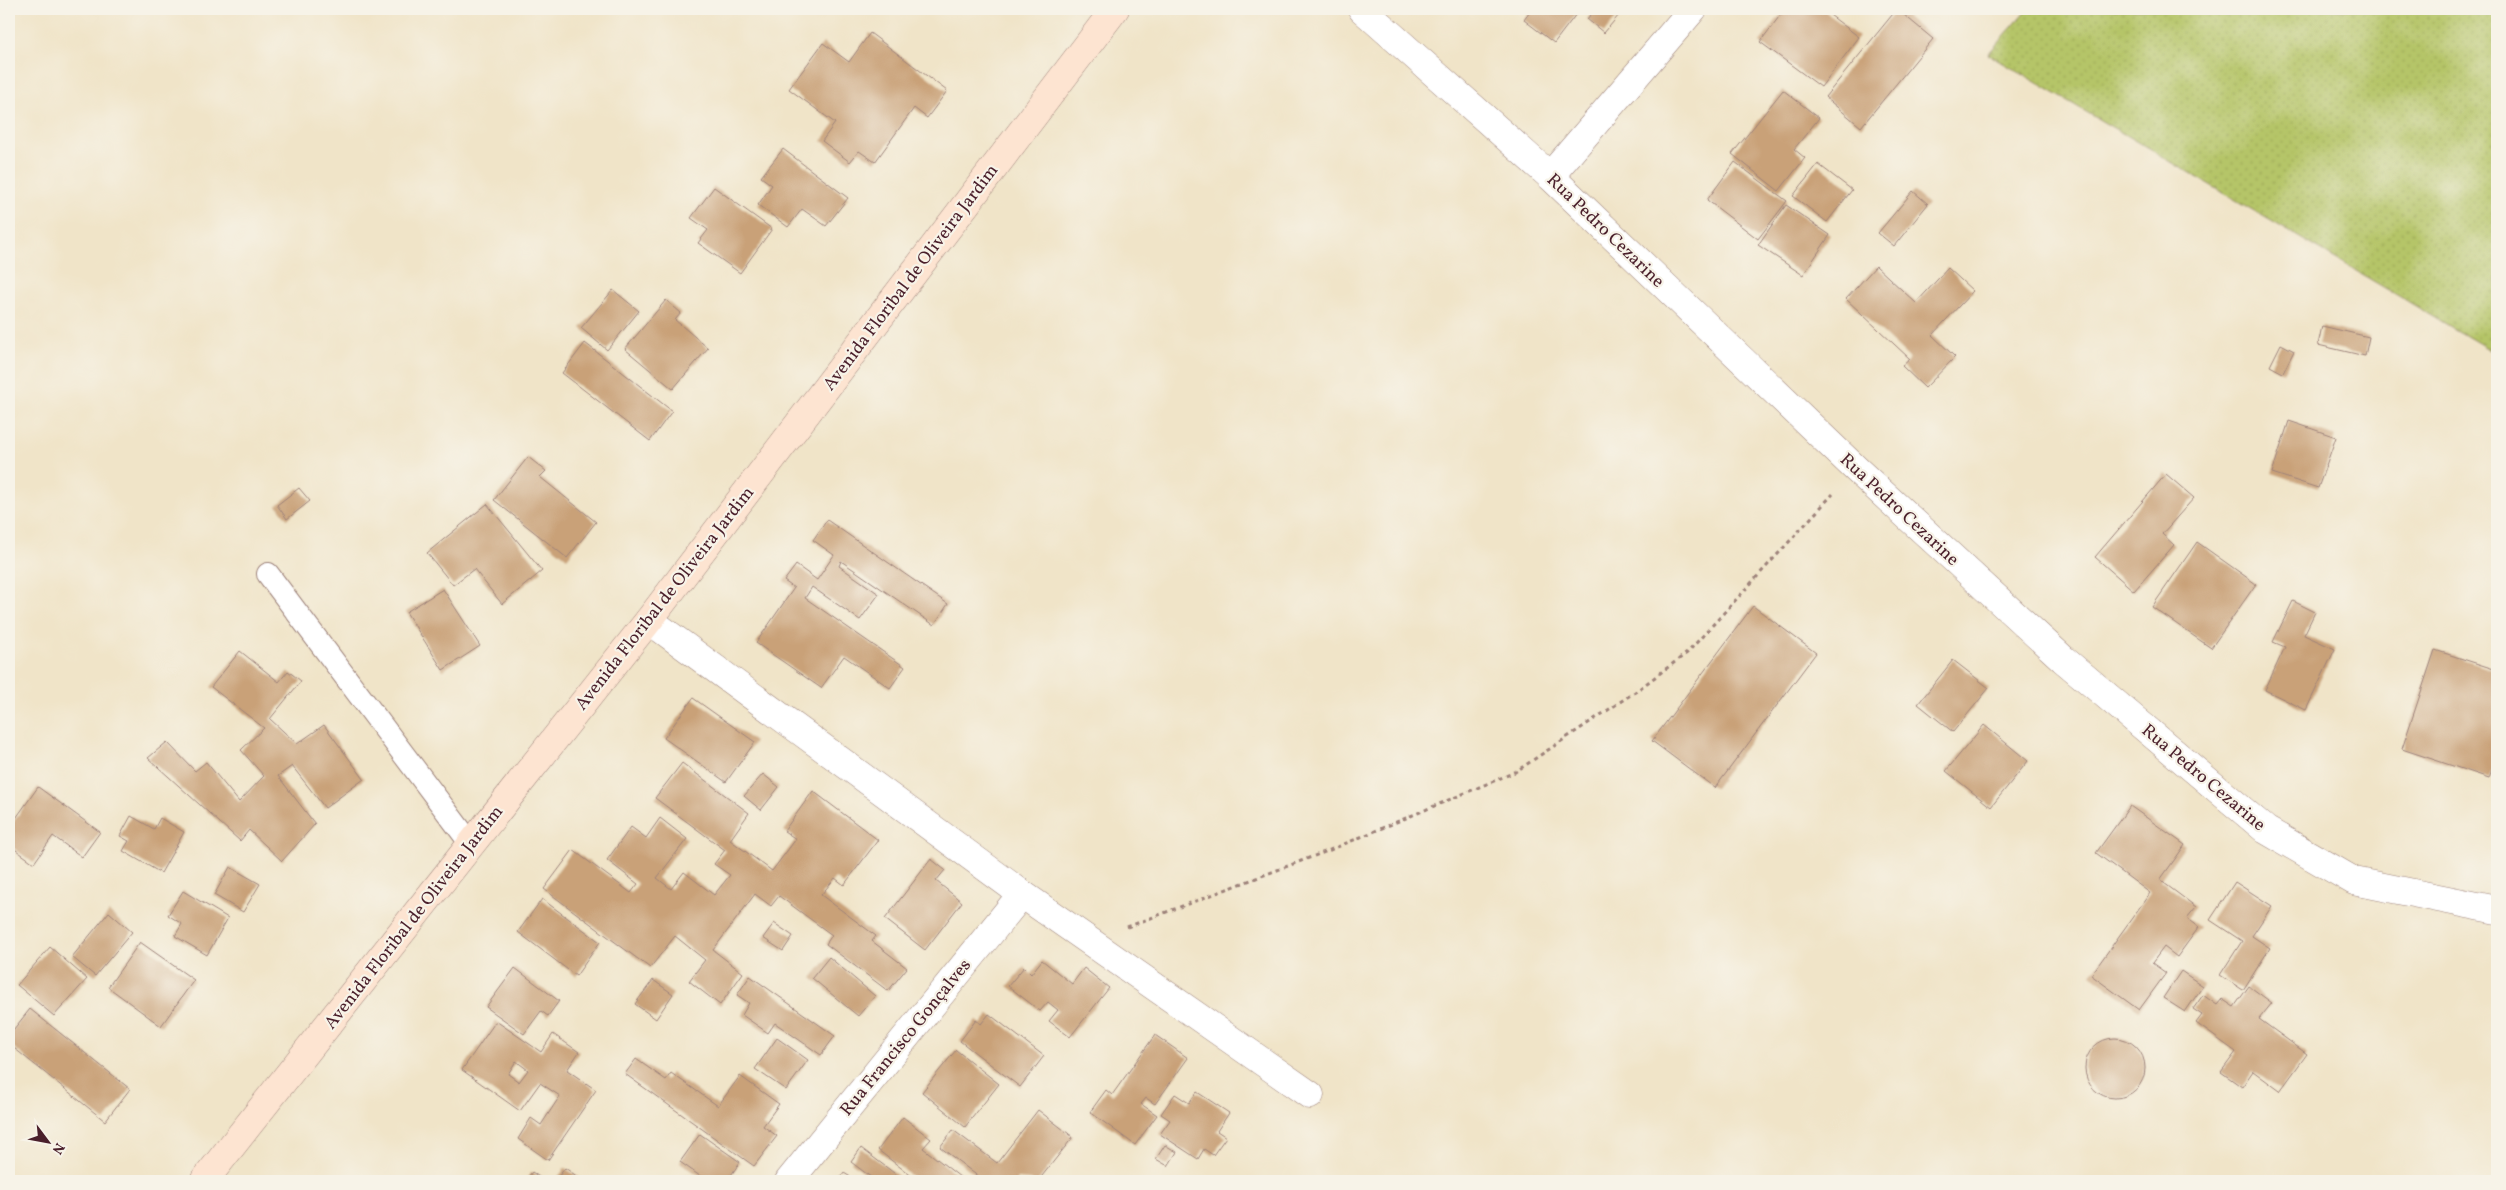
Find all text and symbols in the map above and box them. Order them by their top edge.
street label: Avenida Floribal de Oliveira Jardim [818,159,1005,396]
street label: Rua Pedro Cezarine [1541,168,1669,294]
street label: Rua Pedro Cezarine [1834,448,1964,572]
street label: Avenida Floribal de Oliveira Jardim [570,482,761,716]
street label: Rua Pedro Cezarine [2136,719,2270,838]
street label: Avenida Floribal de Oliveira Jardim [319,801,510,1035]
street label: Rua Francisco Gonçalves [835,954,977,1122]
north arrow [22,1118,72,1168]
text: N [47,1139,69,1157]

